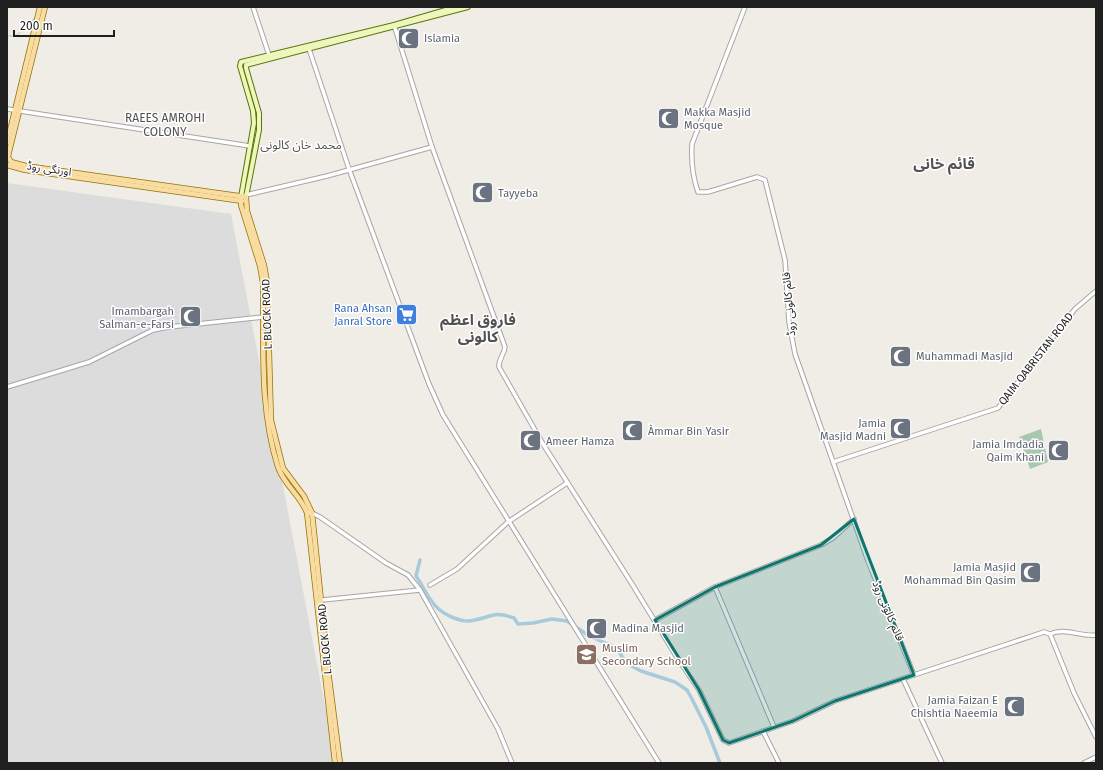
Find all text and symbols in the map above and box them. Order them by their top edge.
scale bar [14,12,114,38]
text: 200 m [20,19,53,33]
mosque icon: Islamia [395,25,421,51]
place label: Islamia [424,32,460,45]
mosque icon: Makka Masjid Mosque [656,105,682,131]
place label: Makka Masjid Mosque [684,106,751,132]
district label: RAEES AMROHI COLONY [125,111,205,139]
district label: محمد خان کالونی [260,138,342,152]
district label: قائم خانى [913,155,975,175]
street label: اورنگی روڈ [26,159,72,179]
mosque icon: Tayyeba [469,180,495,206]
place label: Tayyeba [498,187,538,200]
street label: قائم کالونی روڈ [779,271,800,337]
street label: L BLOCK ROAD [259,278,275,350]
supermarket icon: Rana Ahsan Janral Store [394,301,420,327]
place label: Rana Ahsan Janral Store [334,302,392,328]
mosque icon: Imambargah Salman-e-Farsi [177,304,203,330]
place label: Imambargah Salman-e-Farsi [99,305,174,331]
street label: QAIM QABRISTAN ROAD [996,310,1076,408]
district label: فاروق اعظم کالونی [440,311,516,346]
mosque icon: Muhammadi Masjid [888,343,914,369]
place label: Muhammadi Masjid [916,350,1013,363]
mosque icon: Jamia Masjid Madni [888,416,914,442]
place label: Jamia Masjid Madni [820,417,886,443]
mosque icon: Àmmar Bin Yasir [620,418,646,444]
place label: Àmmar Bin Yasir [648,424,730,438]
mosque icon: Ameer Hamza [518,428,544,454]
place label: Ameer Hamza [546,435,614,448]
mosque icon: Jamia Imdadia Qaim Khani [1046,437,1072,463]
place label: Jamia Imdadia Qaim Khani [972,438,1044,464]
mosque icon: Jamia Masjid Mohammad Bin Qasim [1018,560,1044,586]
place label: Jamia Masjid Mohammad Bin Qasim [904,561,1016,587]
street label: قائم کالونی روڈ [868,579,907,644]
street label: L BLOCK ROAD [315,603,335,675]
mosque icon: Madina Masjid [583,615,609,641]
place label: Madina Masjid [612,622,684,635]
school or university icon: Muslim Secondary School [574,641,600,667]
place label: Muslim Secondary School [602,642,691,668]
mosque icon: Jamia Faizan E Chishtia Naeemia [1001,693,1027,719]
place label: Jamia Faizan E Chishtia Naeemia [911,694,998,720]

